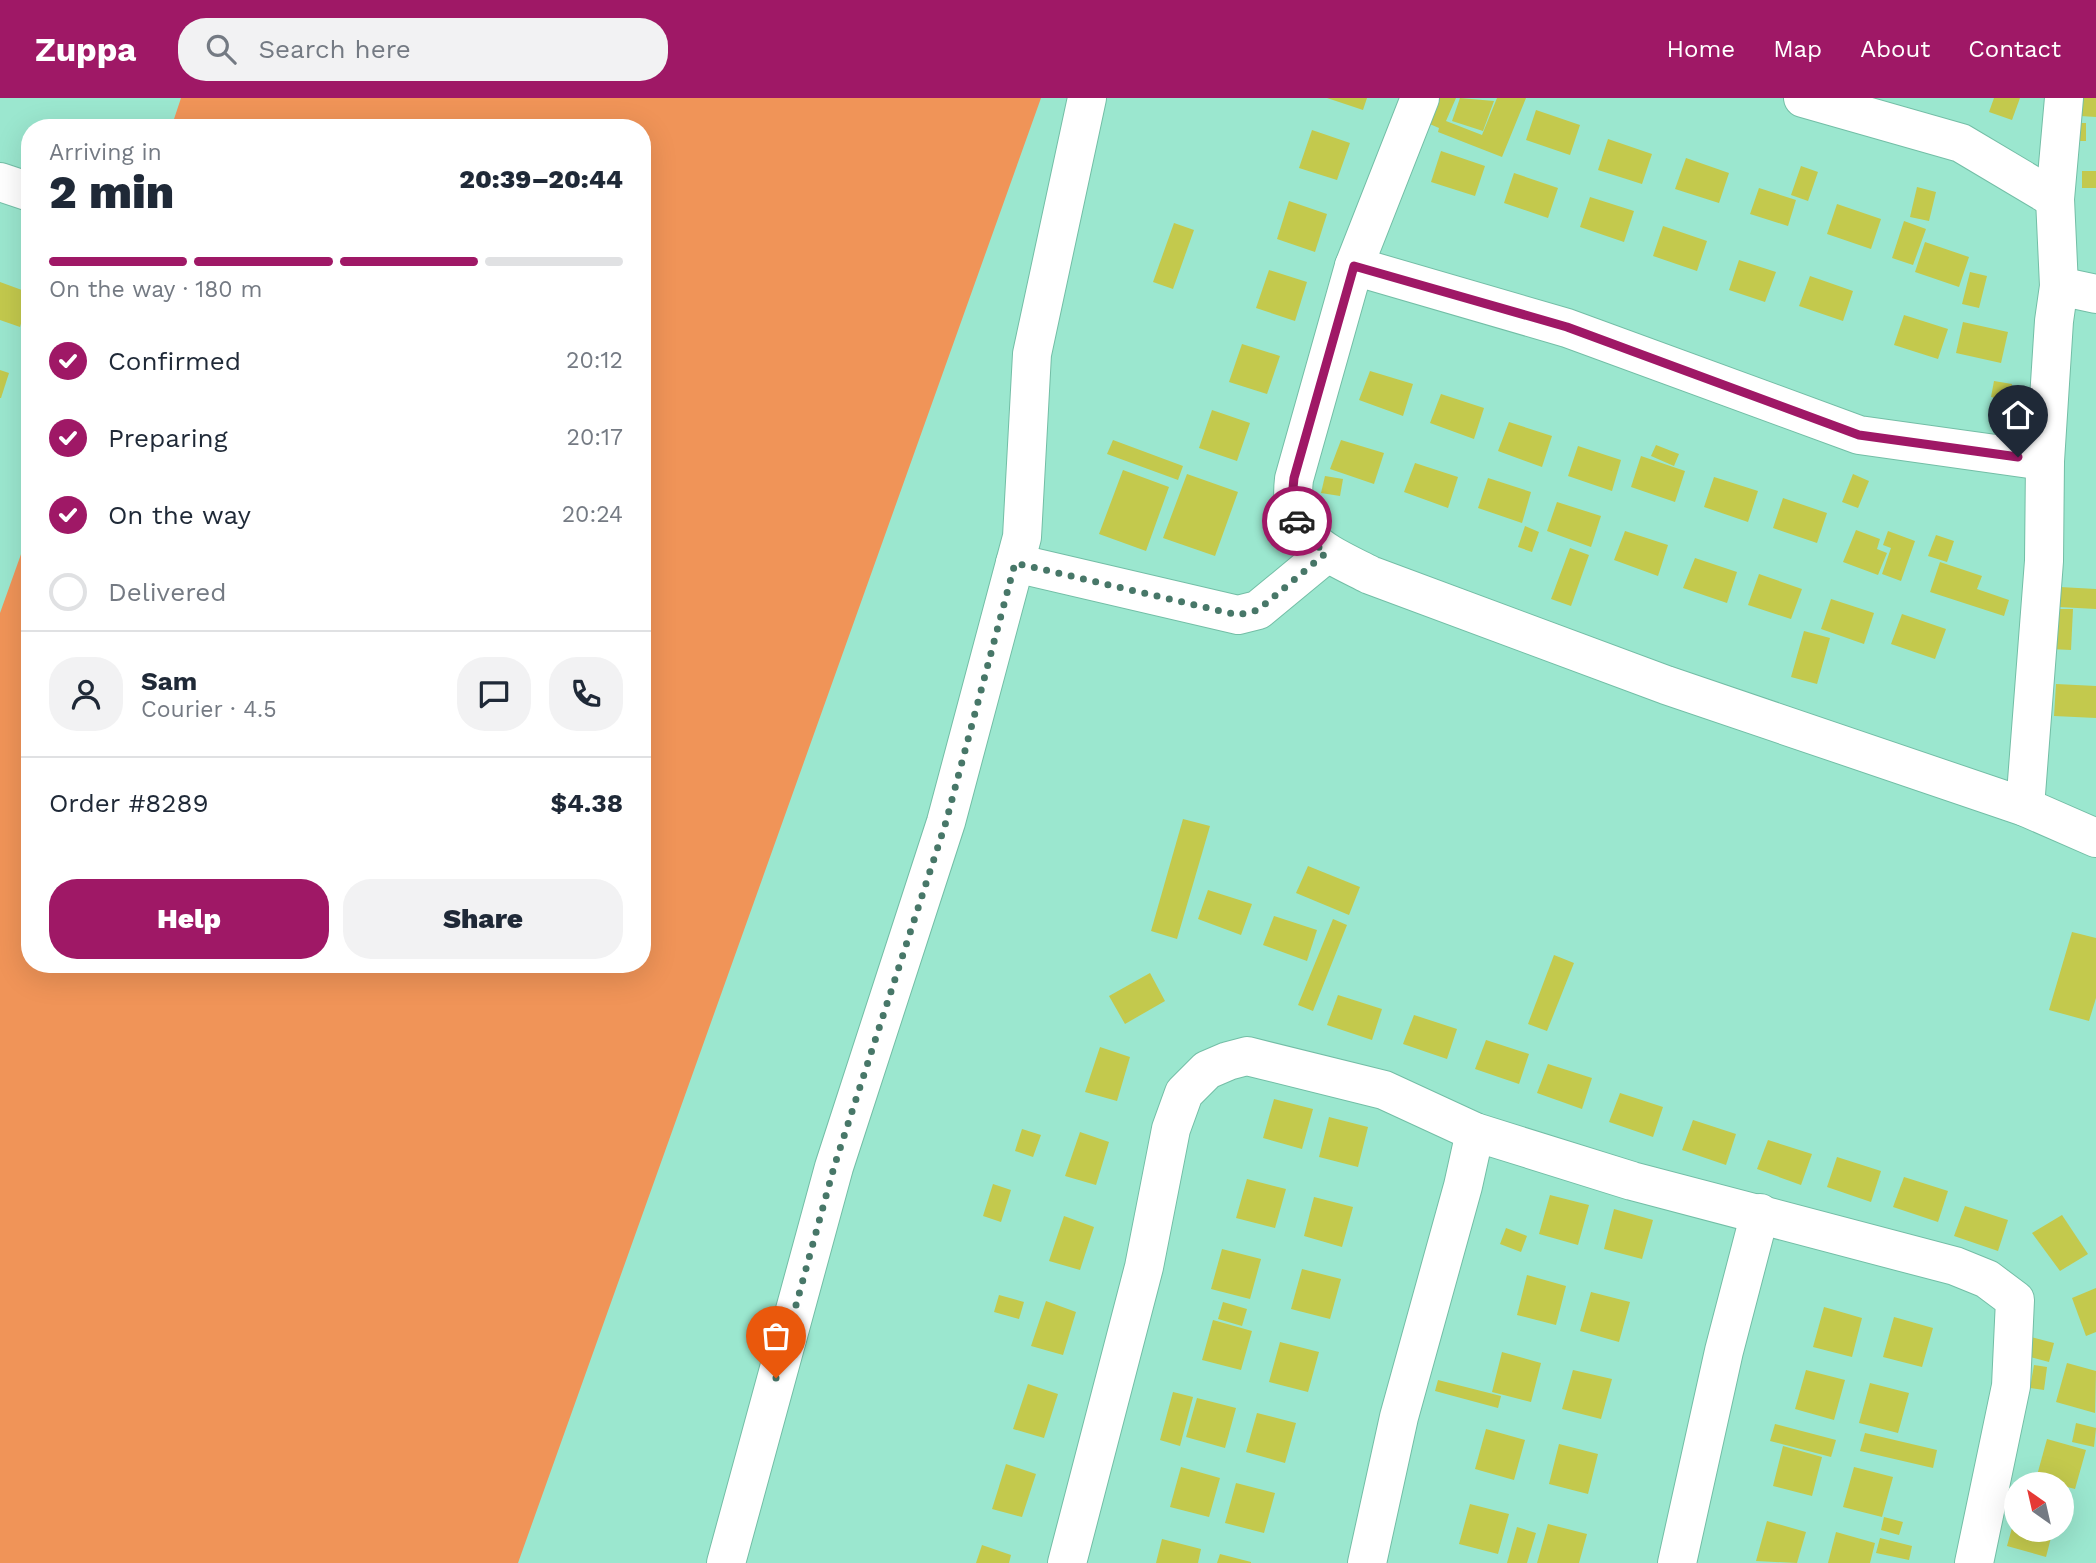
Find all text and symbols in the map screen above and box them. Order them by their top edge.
search box [178,18,668,81]
text: Zuppa [35,30,136,69]
icon: search [202,30,240,68]
text: Search here [258,34,411,64]
text: Home [1667,35,1735,63]
text: Map [1773,35,1822,63]
text: About [1860,35,1930,63]
text: Contact [1968,35,2061,63]
text: Arriving in [49,139,162,166]
text: 20:39–20:44 [459,164,623,194]
text: 2 min [49,165,174,219]
text: On the way · 180 m [49,276,262,303]
icon: check [49,342,87,380]
text: Confirmed [108,346,241,376]
text: 20:12 [566,347,623,374]
pin [1988,385,2048,457]
icon: home [1999,396,2037,434]
icon: check [49,419,87,457]
text: Preparing [108,423,228,453]
text: 20:17 [567,424,623,451]
courier [1262,486,1332,556]
icon: check [49,496,87,534]
text: On the way [108,500,251,530]
text: 20:24 [562,501,623,528]
icon: car [1278,502,1316,540]
text: Delivered [108,577,227,607]
button: person [49,657,123,731]
button: chat [457,657,531,731]
button: phone [549,657,623,731]
text: Sam [141,666,197,696]
text: Courier · 4.5 [141,696,277,723]
text: Order #8289 [49,788,209,818]
text: $4.38 [550,788,623,818]
button: Help [49,879,329,959]
button: Share [343,879,623,959]
pin [746,1306,806,1378]
icon: bag [757,1317,795,1355]
north arrow [2004,1472,2074,1542]
map controls [2004,1472,2074,1542]

